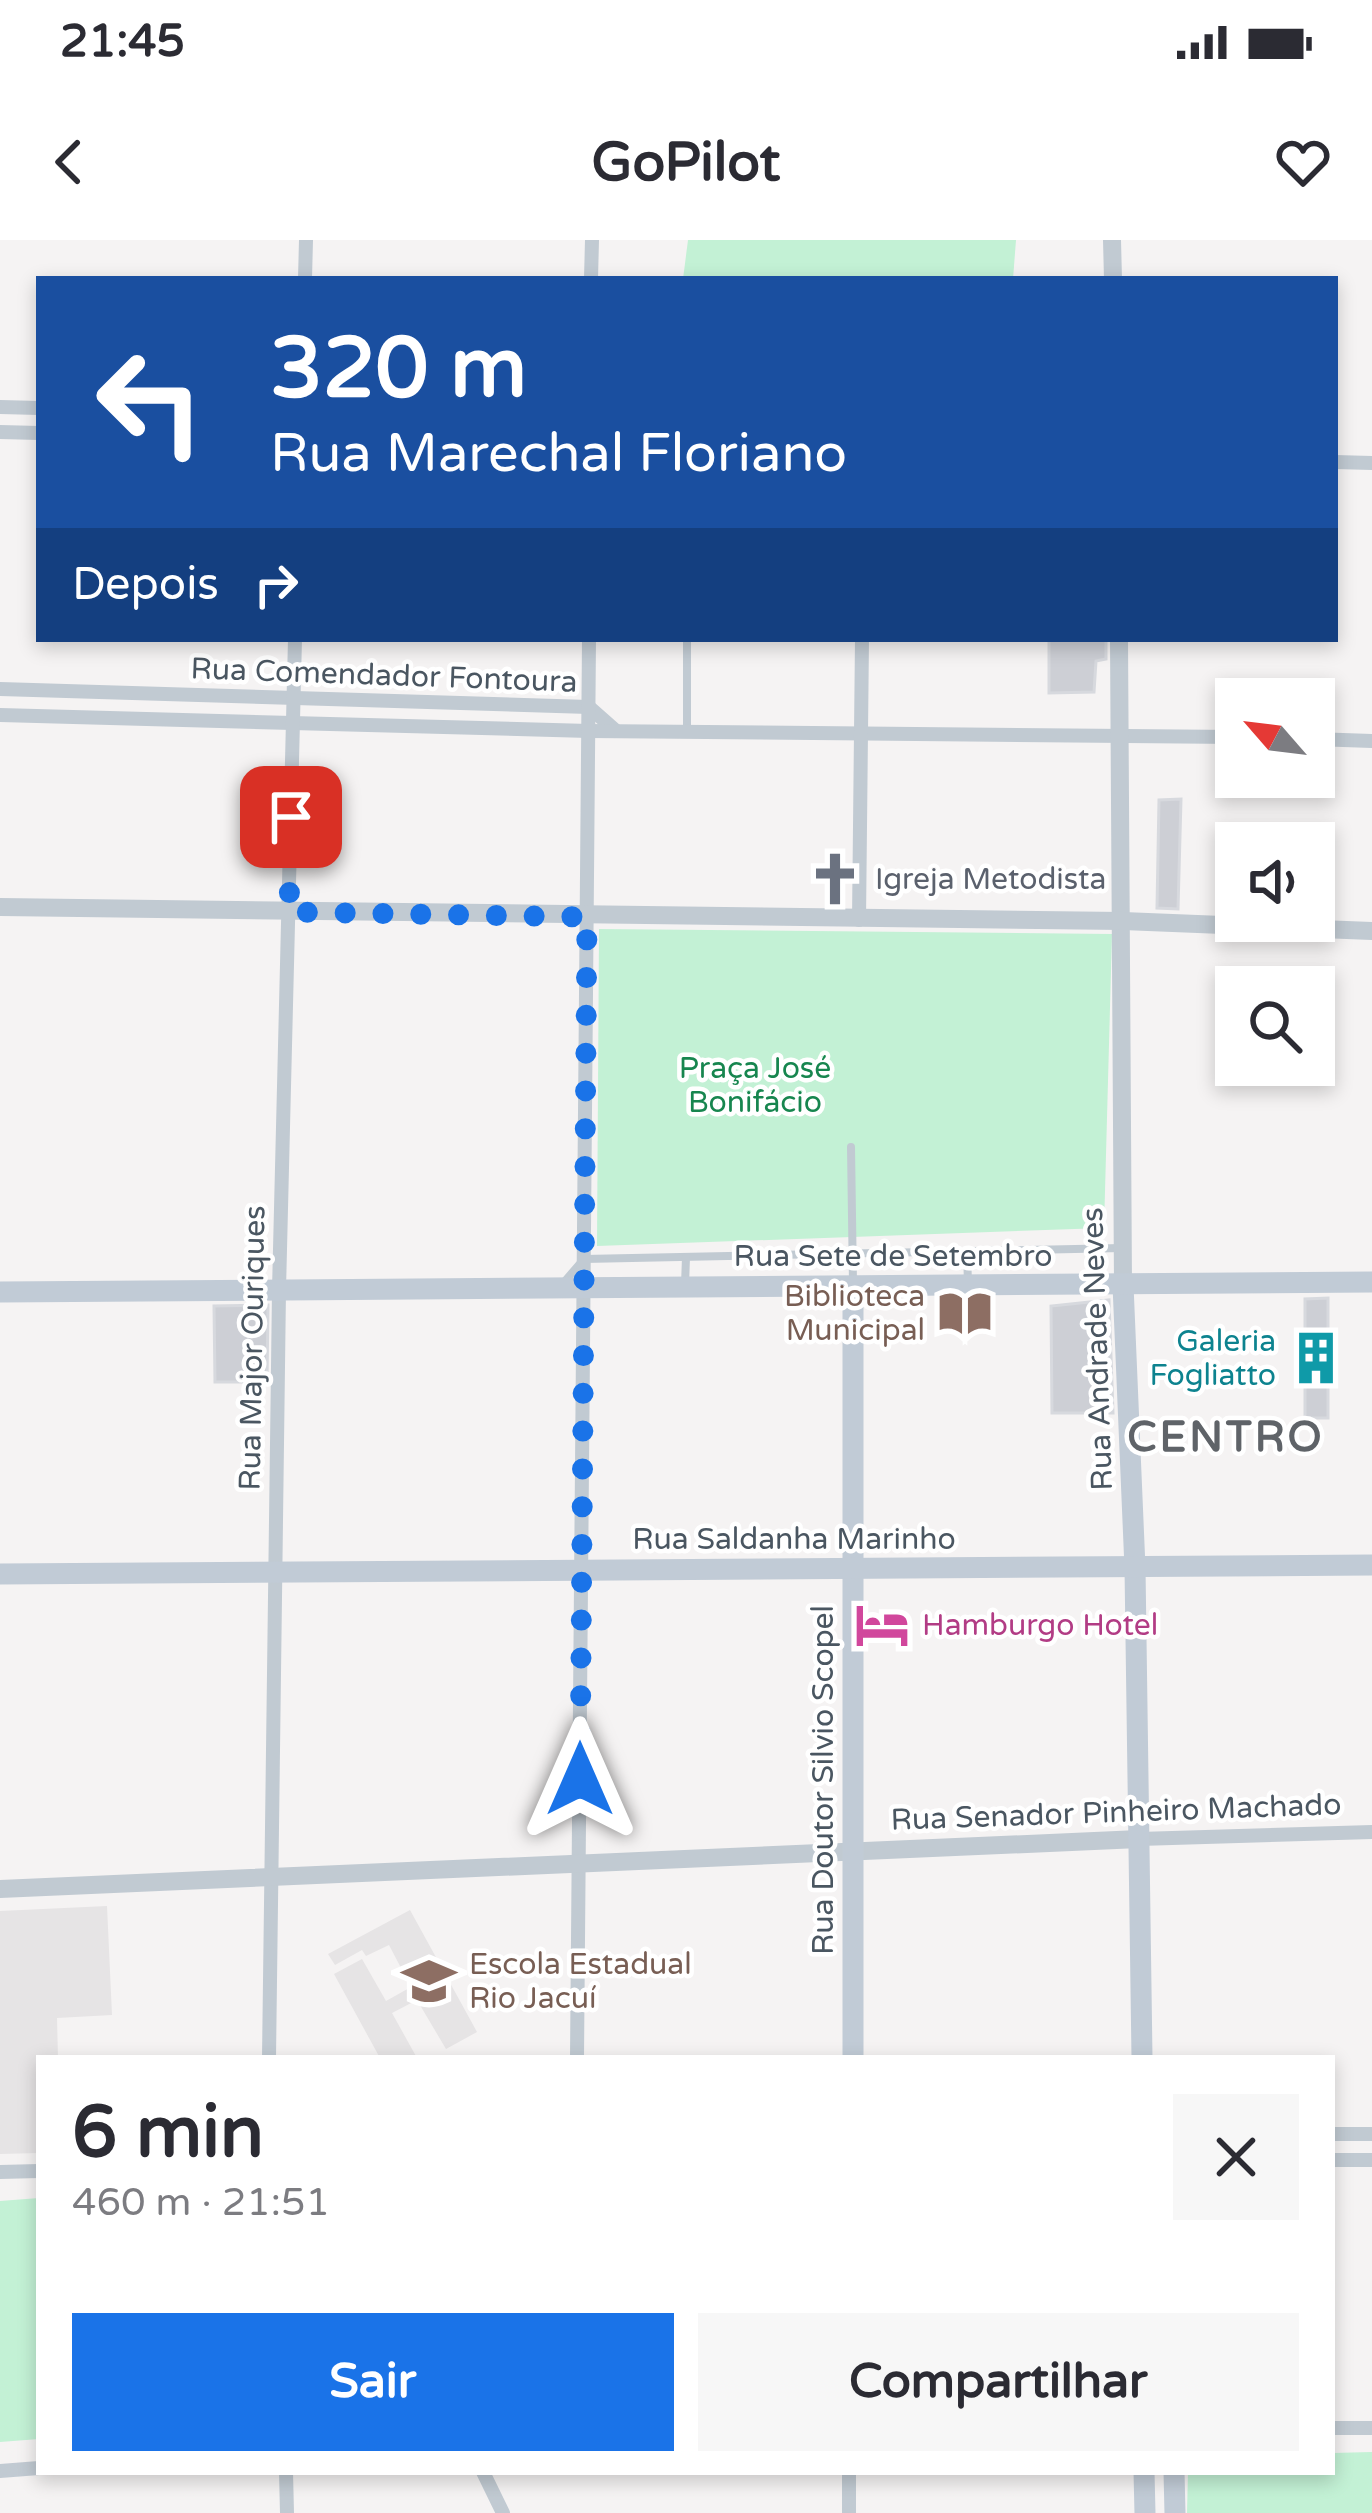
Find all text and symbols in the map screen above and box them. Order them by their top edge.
text: 21:45 [60,15,185,69]
icon: back [36,129,102,195]
icon: heart [1270,129,1336,195]
text: GoPilot [592,130,780,195]
text: 320 m [270,319,527,420]
icon: left [72,324,228,480]
text: Rua Marechal Floriano [270,421,847,486]
icon: right [243,552,309,618]
text: Depois [72,558,219,612]
street label: Rua Comendador Fontoura [190,650,578,701]
north arrow [1215,678,1335,798]
map controls [1215,678,1335,1086]
pin [240,766,342,868]
icon: arrive [258,784,324,850]
button: sound [1215,822,1335,942]
church icon: Igreja Metodista [806,850,864,908]
place label: Igreja Metodista [875,861,1106,898]
button: search [1215,966,1335,1086]
park label: Praça José Bonifácio [679,1050,831,1121]
street label: Rua Major Ouriques [232,1205,273,1491]
street label: Rua Andrade Neves [1074,1207,1121,1491]
street label: Rua Sete de Setembro [734,1238,1052,1275]
place label: Biblioteca Municipal [784,1278,925,1349]
library icon: Biblioteca Municipal [936,1284,994,1342]
place label: Galeria Fogliatto [1149,1323,1276,1394]
building icon: Galeria Fogliatto [1287,1329,1345,1387]
district label: CENTRO [1127,1412,1325,1463]
street label: Rua Saldanha Marinho [632,1521,956,1558]
hotel icon: Hamburgo Hotel [853,1596,911,1654]
street label: Rua Doutor Silvio Scopel [805,1605,842,1955]
place label: Hamburgo Hotel [922,1607,1158,1644]
position arrow [517,1716,643,1842]
street label: Rua Senador Pinheiro Machado [890,1786,1342,1839]
place label: Escola Estadual Rio Jacuí [469,1946,692,2017]
school or university icon: Escola Estadual Rio Jacuí [400,1952,458,2010]
text: 6 min [72,2090,264,2177]
button: close [1173,2094,1299,2220]
text: 460 m · 21:51 [72,2179,330,2226]
button: Sair [72,2313,674,2451]
button: Compartilhar [698,2313,1299,2451]

